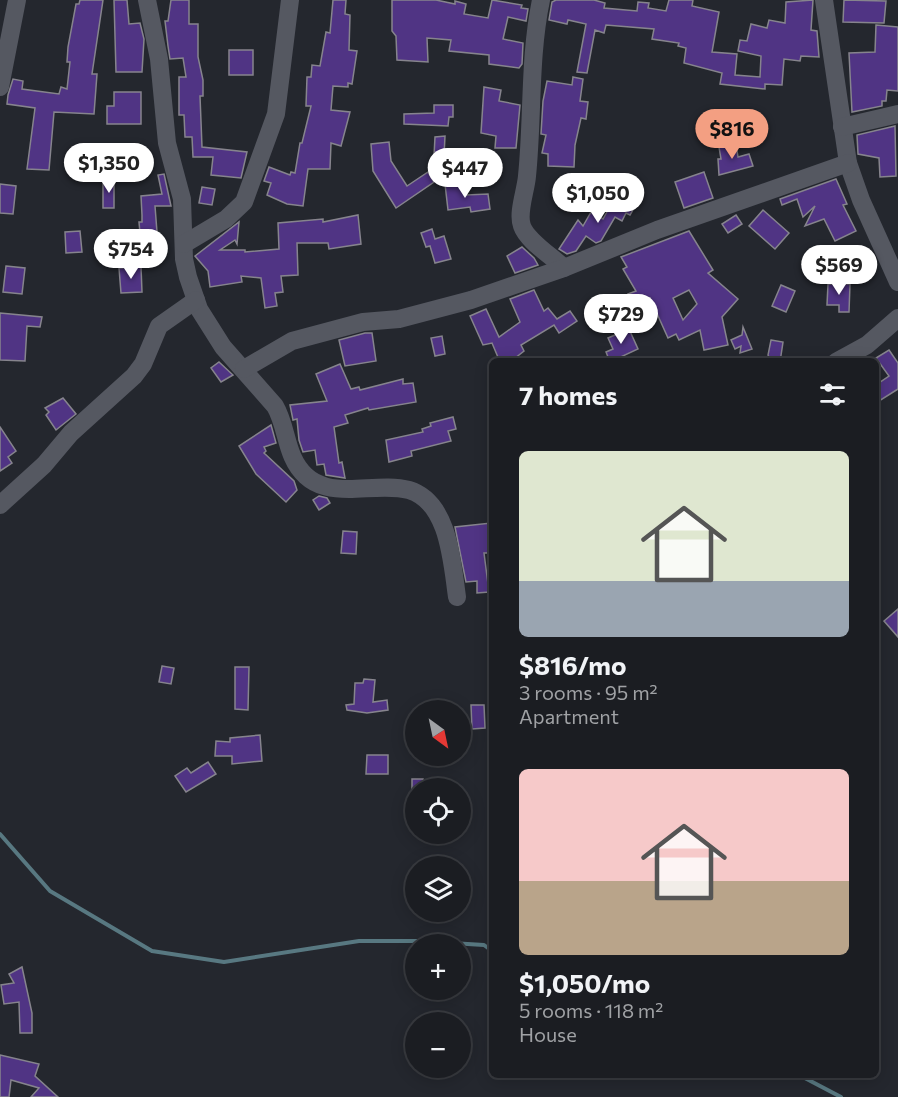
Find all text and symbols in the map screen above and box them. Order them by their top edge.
pin: $816 [696,109,768,160]
text: $816 [709,116,755,140]
pin: $1,350 [60,143,158,194]
pin: $447 [429,148,501,199]
text: $1,350 [78,150,140,174]
text: $447 [442,155,488,179]
pin: $1,050 [549,173,647,224]
text: $1,050 [566,180,630,204]
pin: $754 [95,229,167,280]
text: $754 [108,236,154,260]
pin: $569 [803,245,875,296]
text: $569 [815,252,863,276]
pin: $729 [585,294,657,345]
text: $729 [598,301,644,325]
icon: filters [816,378,849,411]
text: 7 homes [519,379,617,410]
icon: home [630,490,738,598]
text: $816/mo [519,649,626,680]
text: 3 rooms · 95 m² [519,680,658,704]
north arrow [405,700,471,766]
map controls [405,700,471,1078]
text: Apartment [519,704,619,728]
button: locate [405,778,471,844]
icon: home [630,808,738,916]
button: layers [405,856,471,922]
button: + [405,934,471,1000]
text: $1,050/mo [519,967,650,998]
text: 5 rooms · 118 m² [519,998,663,1022]
button: − [405,1012,471,1078]
text: House [519,1022,577,1046]

